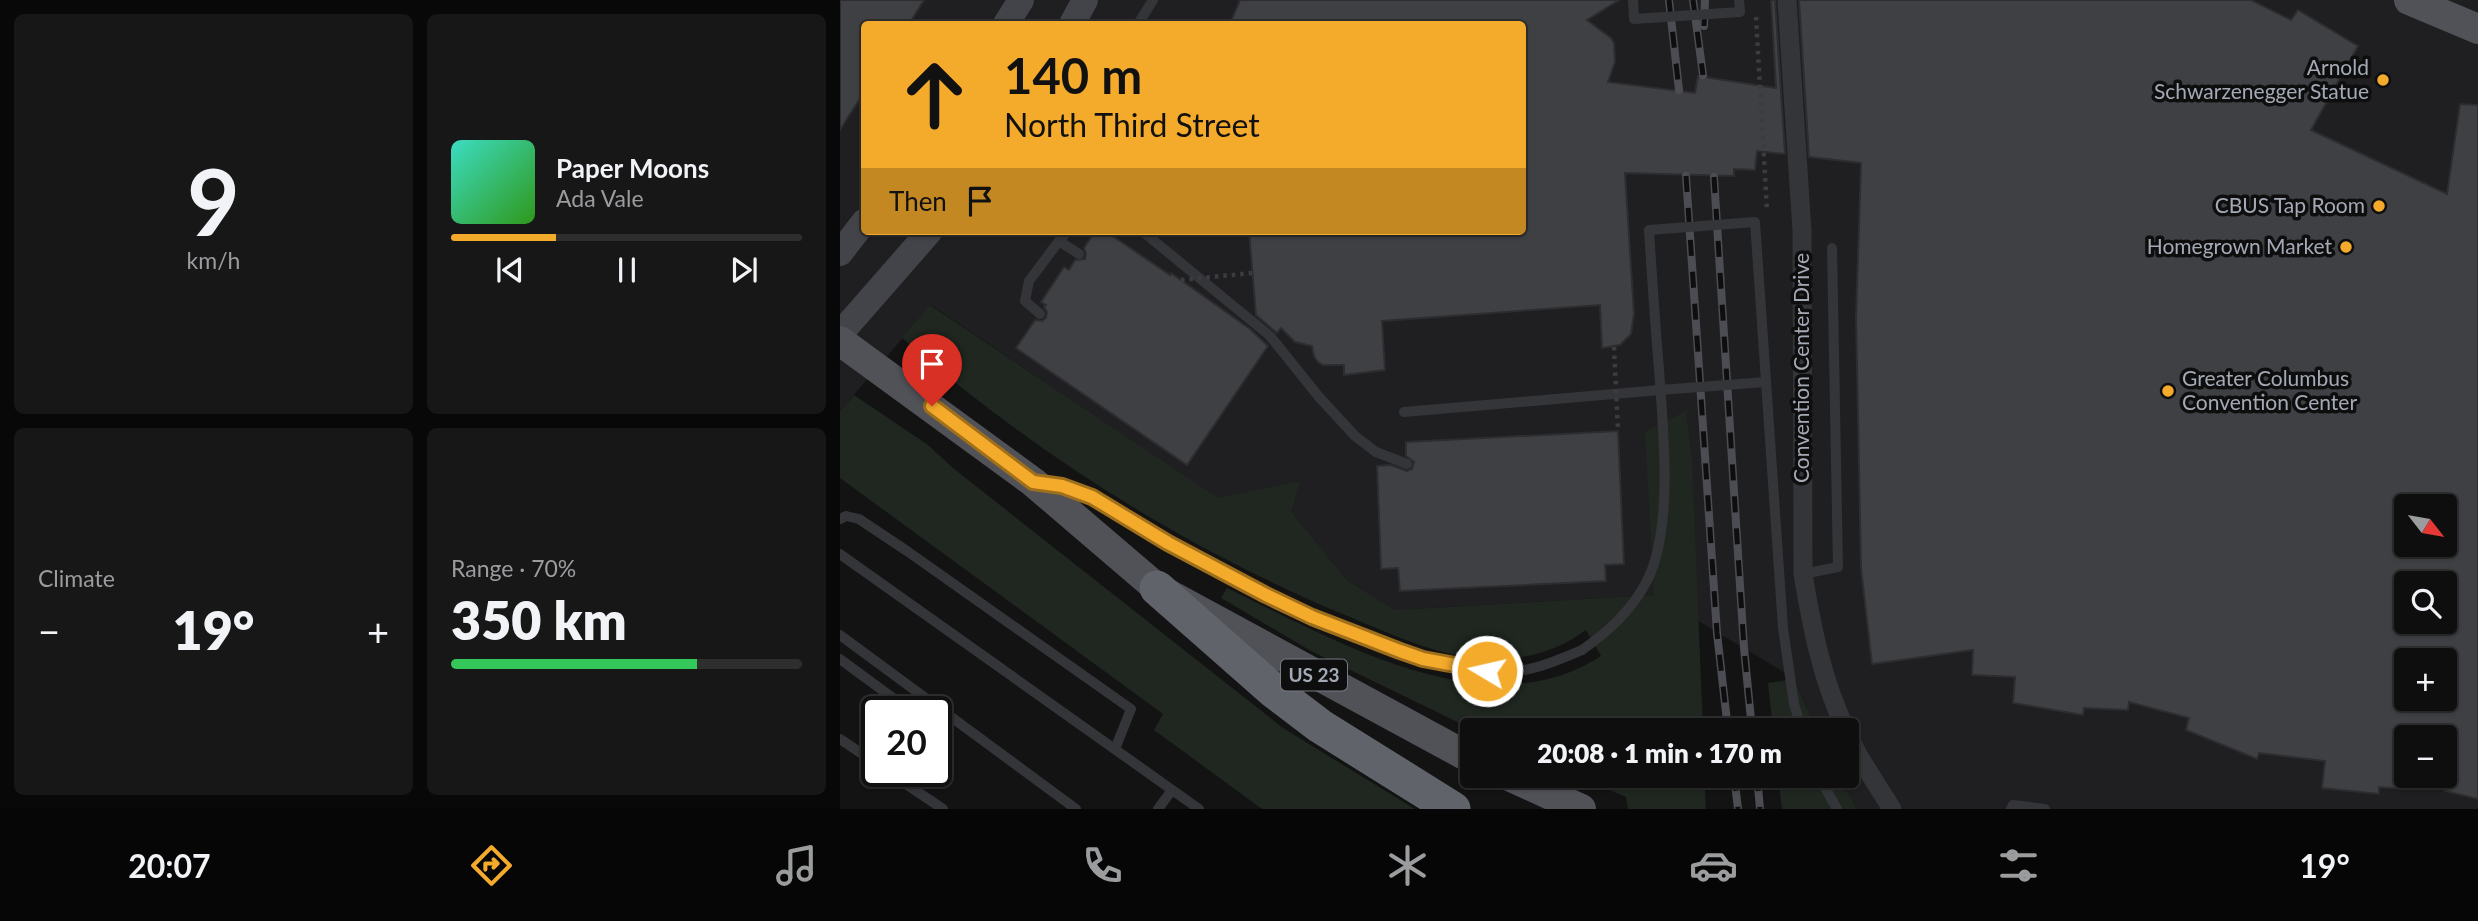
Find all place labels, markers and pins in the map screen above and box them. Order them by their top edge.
place label: Arnold Schwarzenegger Statue [2154,54,2369,103]
marker: Arnold Schwarzenegger Statue [2375,72,2391,88]
place label: CBUS Tap Room [2215,192,2365,217]
marker: CBUS Tap Room [2371,198,2387,214]
place label: Homegrown Market [2147,233,2332,258]
marker: Homegrown Market [2338,239,2354,255]
pin [902,334,962,406]
place label: Greater Columbus Convention Center [2182,365,2357,414]
marker: Greater Columbus Convention Center [2160,383,2176,399]

